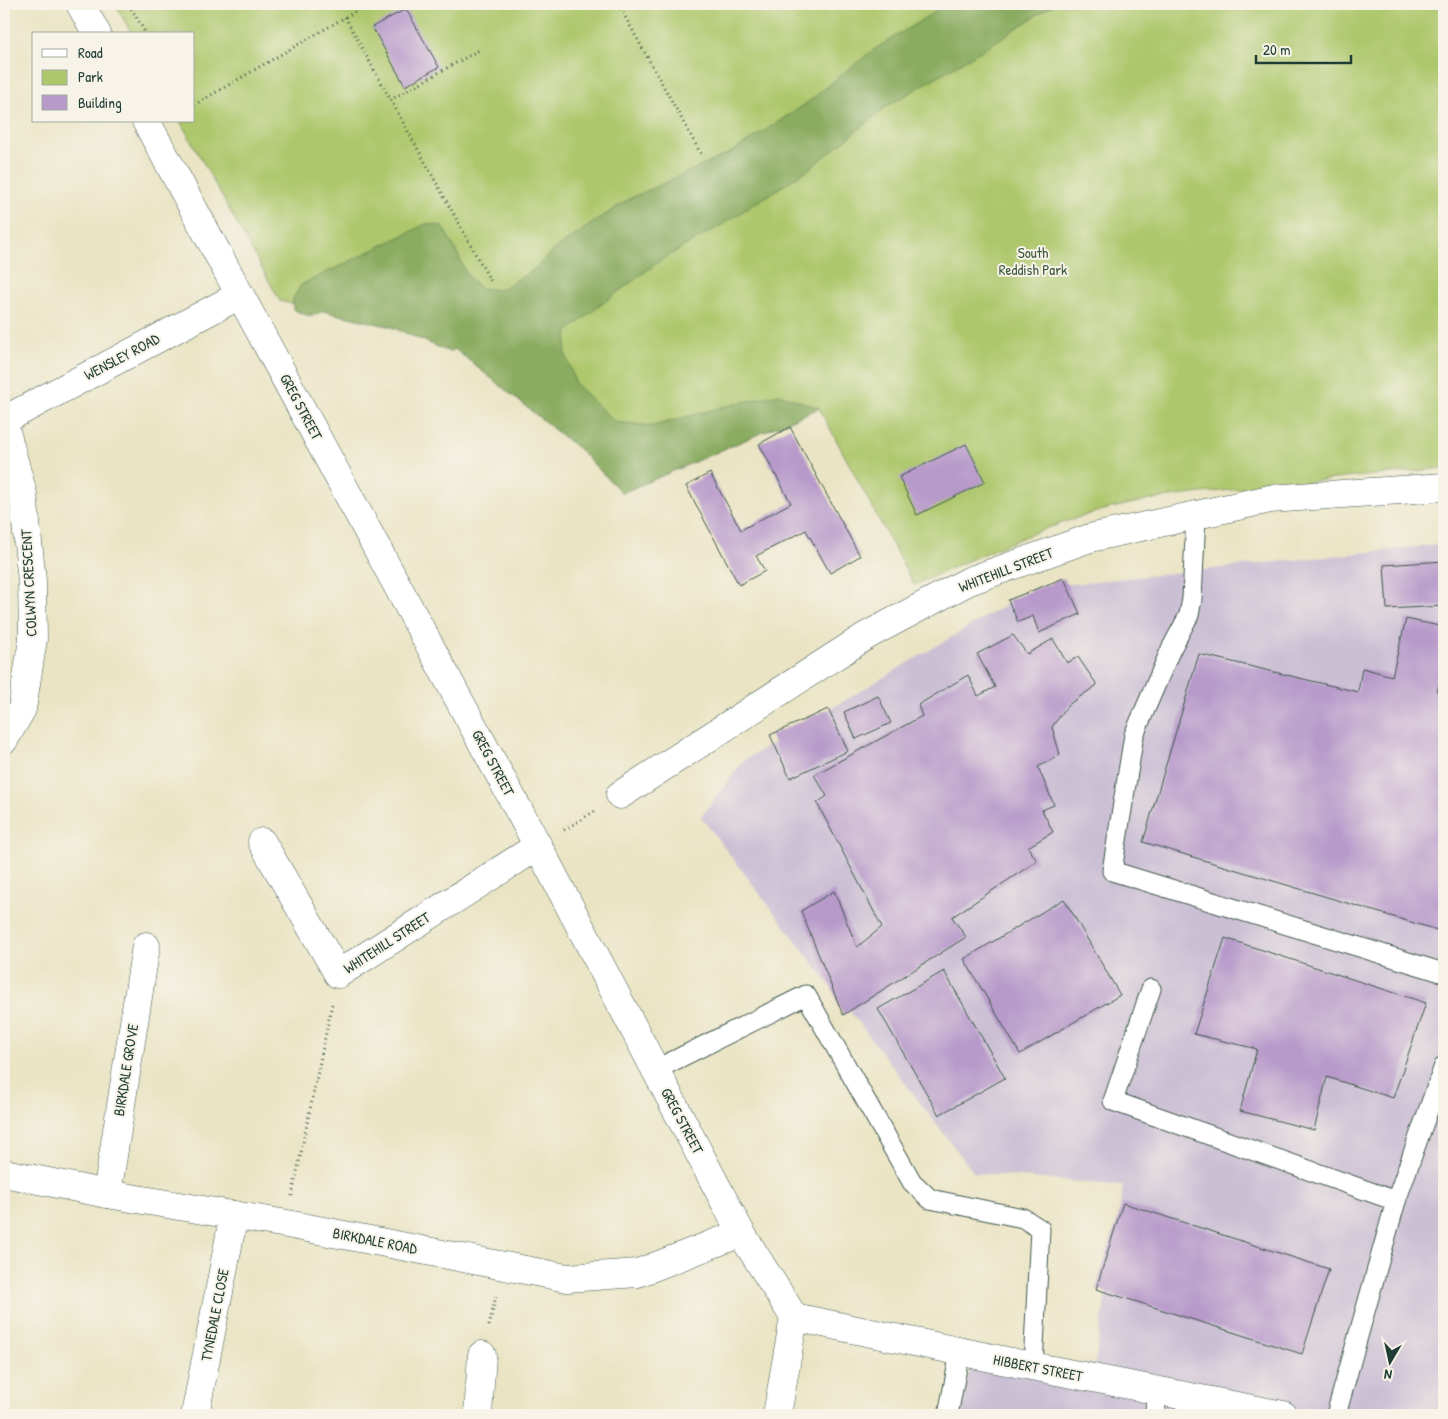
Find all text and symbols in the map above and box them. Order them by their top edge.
legend [32,32,195,122]
scale bar [1256,32,1350,64]
text: 20 m [1263,39,1290,60]
text: Road [78,42,103,63]
text: Park [78,66,103,87]
text: Building [78,92,122,113]
park label: South Reddish Park [999,242,1067,280]
street label: WENSLEY ROAD [80,327,164,385]
street label: GREG STREET [275,370,328,444]
street label: COLWYN CRESCENT [15,528,42,637]
street label: WHITEHILL STREET [956,542,1057,597]
street label: GREG STREET [467,726,520,800]
street label: WHITEHILL STREET [339,906,435,979]
street label: BIRKDALE GROVE [108,1022,143,1118]
street label: GREG STREET [656,1084,709,1158]
street label: BIRKDALE ROAD [331,1222,420,1259]
street label: TYNEDALE CLOSE [195,1266,234,1363]
north arrow [1366,1336,1416,1386]
street label: HIBBERT STREET [992,1349,1086,1387]
text: N [1382,1365,1393,1385]

